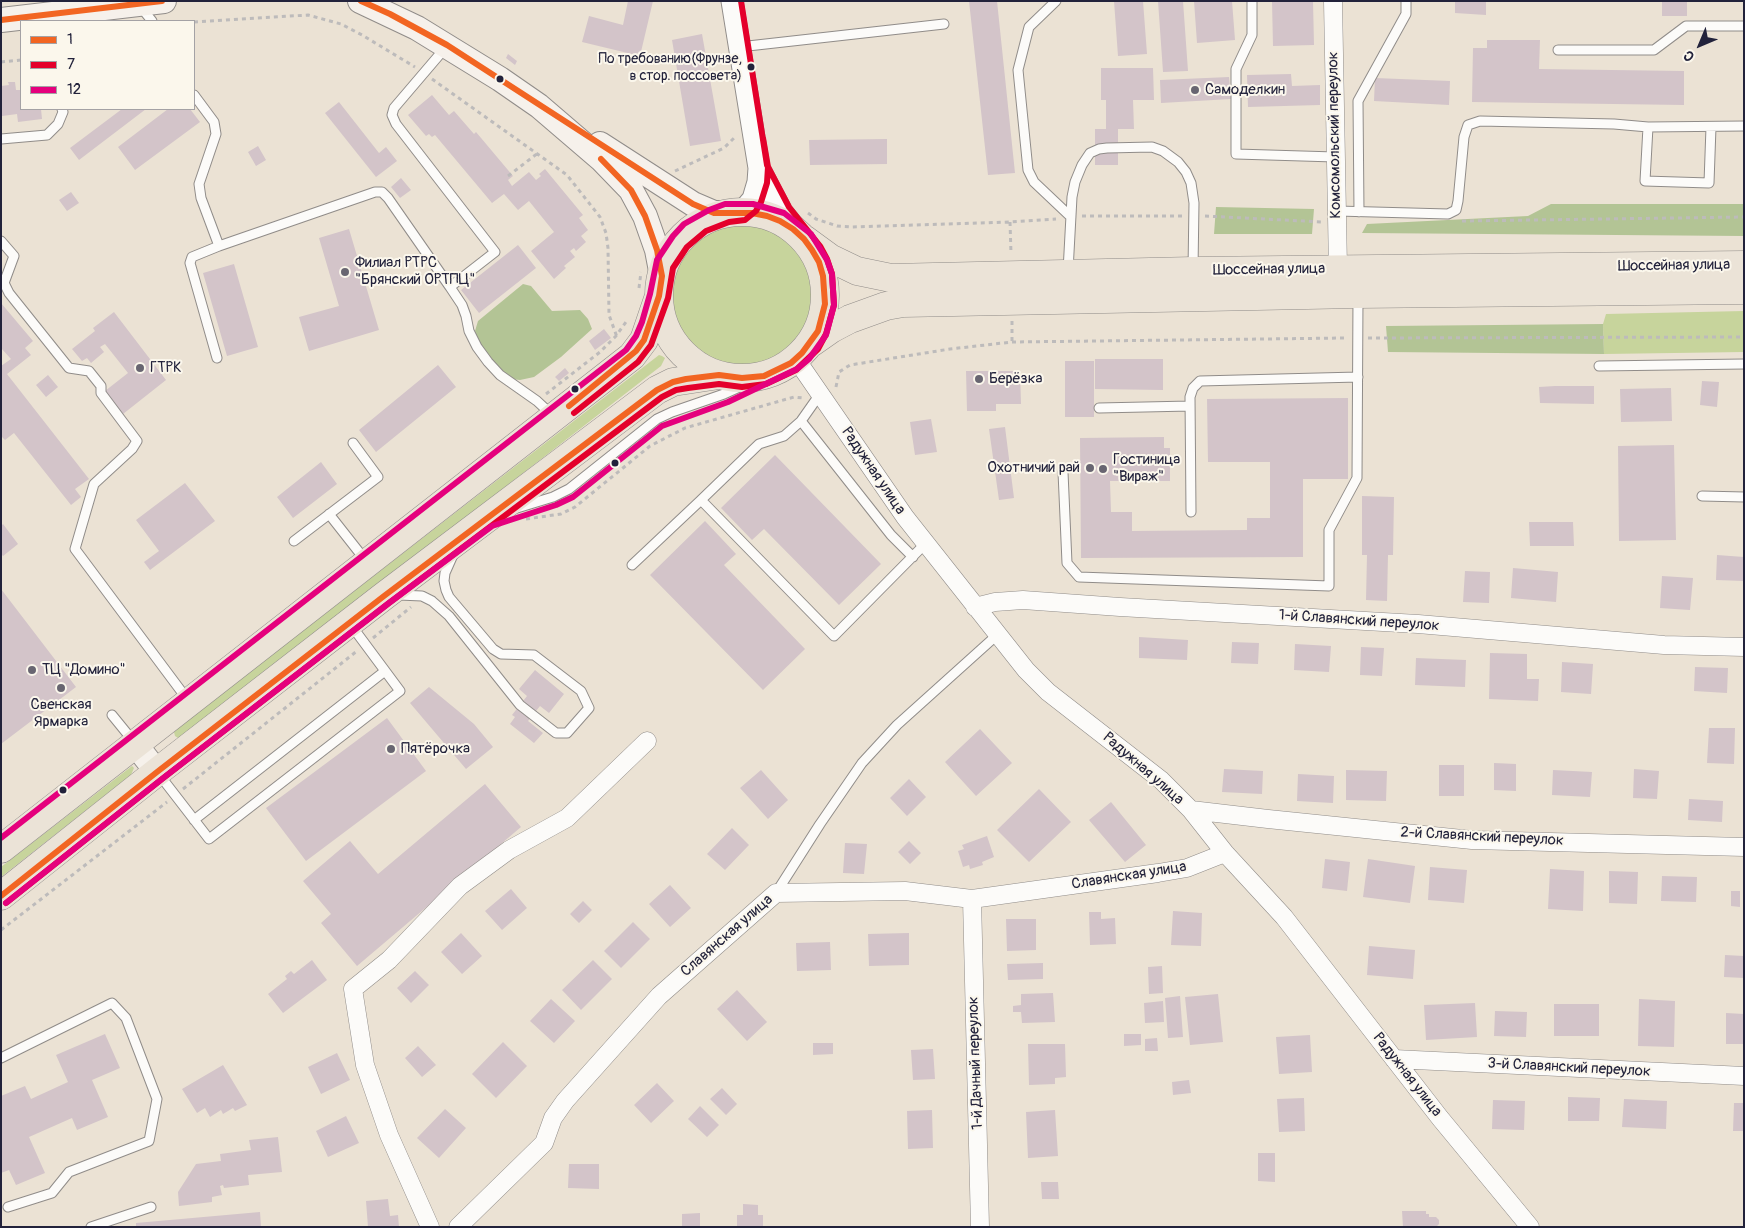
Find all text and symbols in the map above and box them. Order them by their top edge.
legend [20,20,195,110]
north arrow [1675,20,1725,70]
text: 1 [67,30,73,49]
text: С [1680,47,1698,65]
place label: По требованию(Фрунзе, в стор. поссовета) [599,51,742,84]
street label: Комсомольский переулок [1325,51,1345,219]
text: 7 [67,55,75,74]
marker: По требованию(Фрунзе, в стор. поссовета) [746,62,756,72]
unlabelled marker [495,74,505,84]
text: 12 [67,80,81,99]
place label: Самоделкин [1205,81,1285,99]
marker: Самоделкин [1189,84,1201,96]
place label: Филиал РТРС "Брянский ОРТПЦ" [355,254,475,289]
street label: Шоссейная улица [1618,256,1730,276]
street label: Шоссейная улица [1213,260,1325,280]
marker: Филиал РТРС "Брянский ОРТПЦ" [339,266,351,278]
place label: ГТРК [150,359,182,377]
marker: ГТРК [134,362,146,374]
place label: Берёзка [989,370,1043,388]
marker: Берёзка [973,373,985,385]
unlabelled marker [570,384,580,394]
street label: Радужная улица [837,424,909,518]
place label: Гостиница "Вираж" [1113,451,1180,486]
unlabelled marker [610,458,620,468]
place label: Охотничий рай [987,459,1080,477]
marker: Охотничий рай [1084,462,1096,474]
marker: Гостиница "Вираж" [1097,463,1109,475]
street label: 1-й Славянский переулок [1278,606,1440,636]
place label: ТЦ "Домино" [42,661,126,679]
marker: ТЦ "Домино" [26,664,38,676]
marker: Свенская Ярмарка [55,682,67,694]
place label: Свенская Ярмарка [31,696,91,731]
street label: Радужная улица [1099,729,1187,809]
place label: Пятёрочка [401,740,470,758]
marker: Пятёрочка [385,743,397,755]
unlabelled marker [58,785,68,795]
street label: 2-й Славянский переулок [1400,824,1564,850]
street label: Славянская улица [1070,858,1188,894]
street label: Славянская улица [677,891,777,981]
street label: 1-й Дачный переулок [965,996,987,1130]
street label: Радужная улица [1369,1029,1445,1121]
street label: 3-й Славянский переулок [1487,1055,1651,1081]

